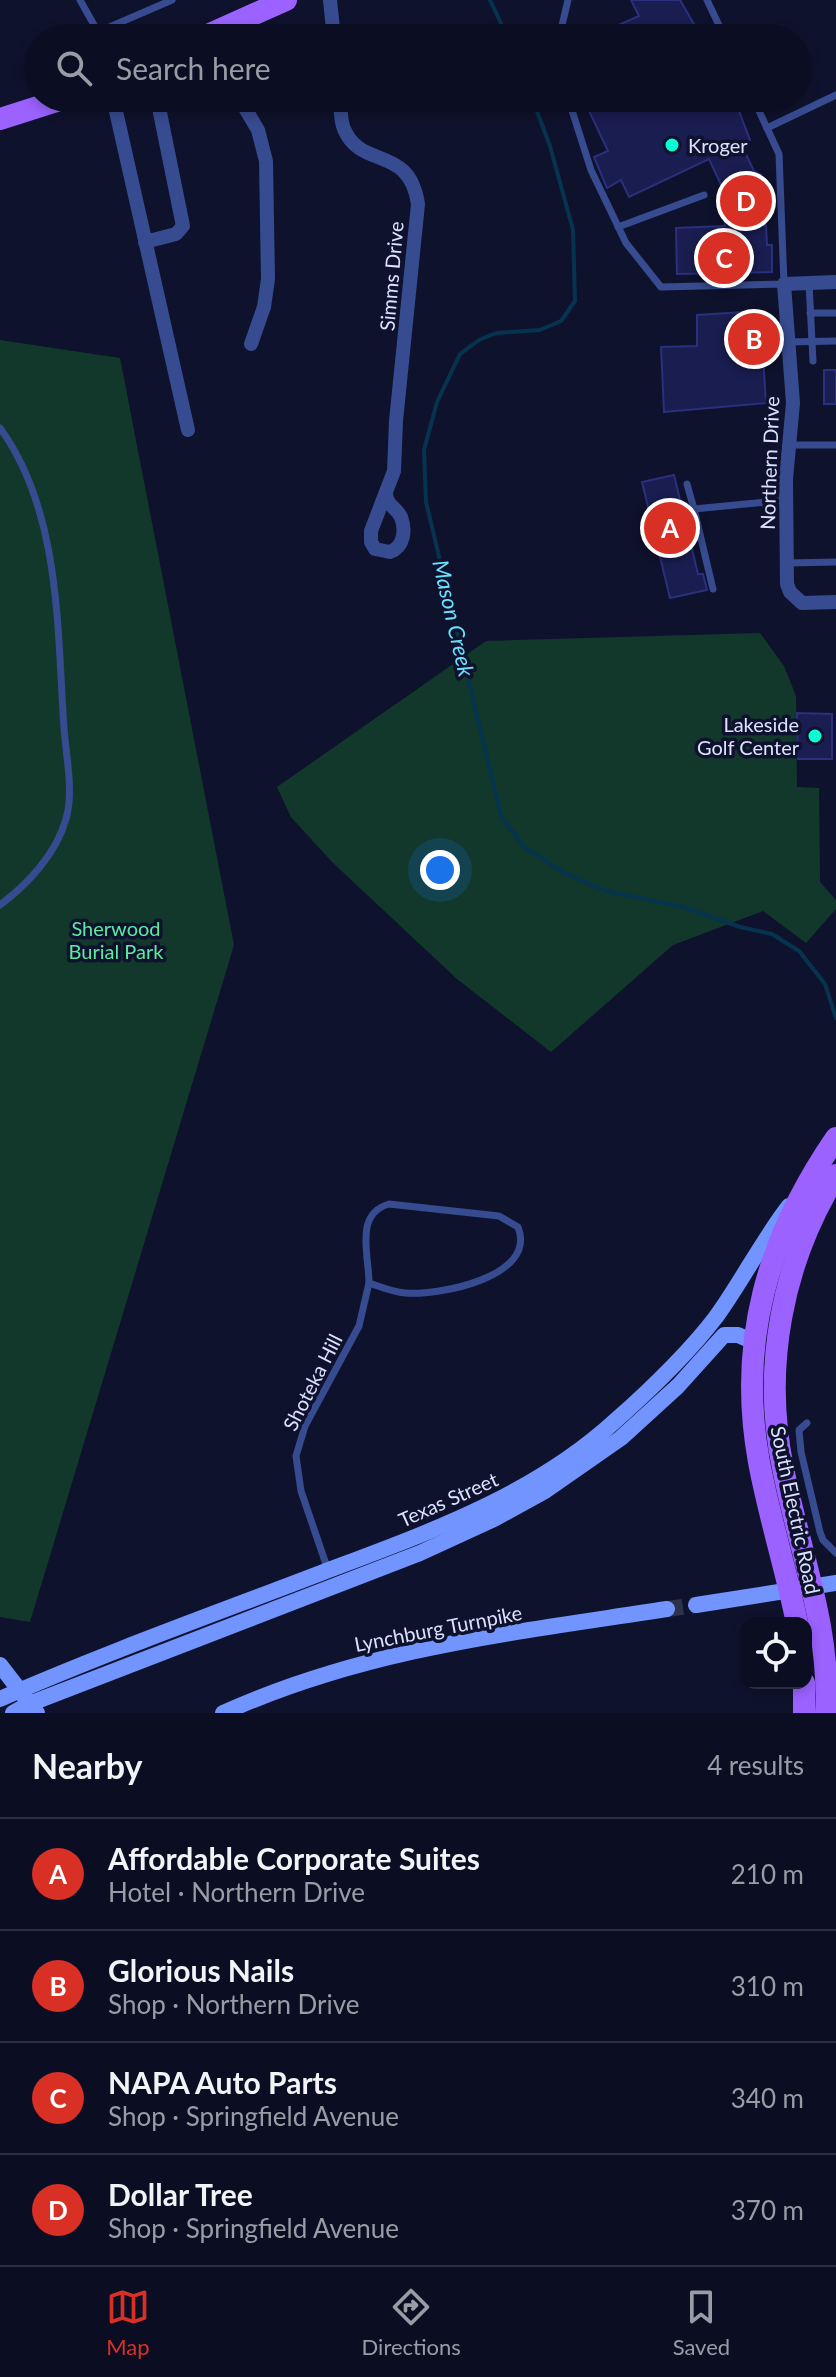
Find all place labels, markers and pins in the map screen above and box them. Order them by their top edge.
place label: Kroger [688,133,748,157]
marker: Kroger [663,136,681,154]
pin: D [720,171,772,231]
pin: C [698,228,750,288]
pin: B [728,309,780,369]
pin: A [644,498,696,558]
place label: Lakeside Golf Center [697,712,800,759]
marker: Lakeside Golf Center [806,727,824,745]

